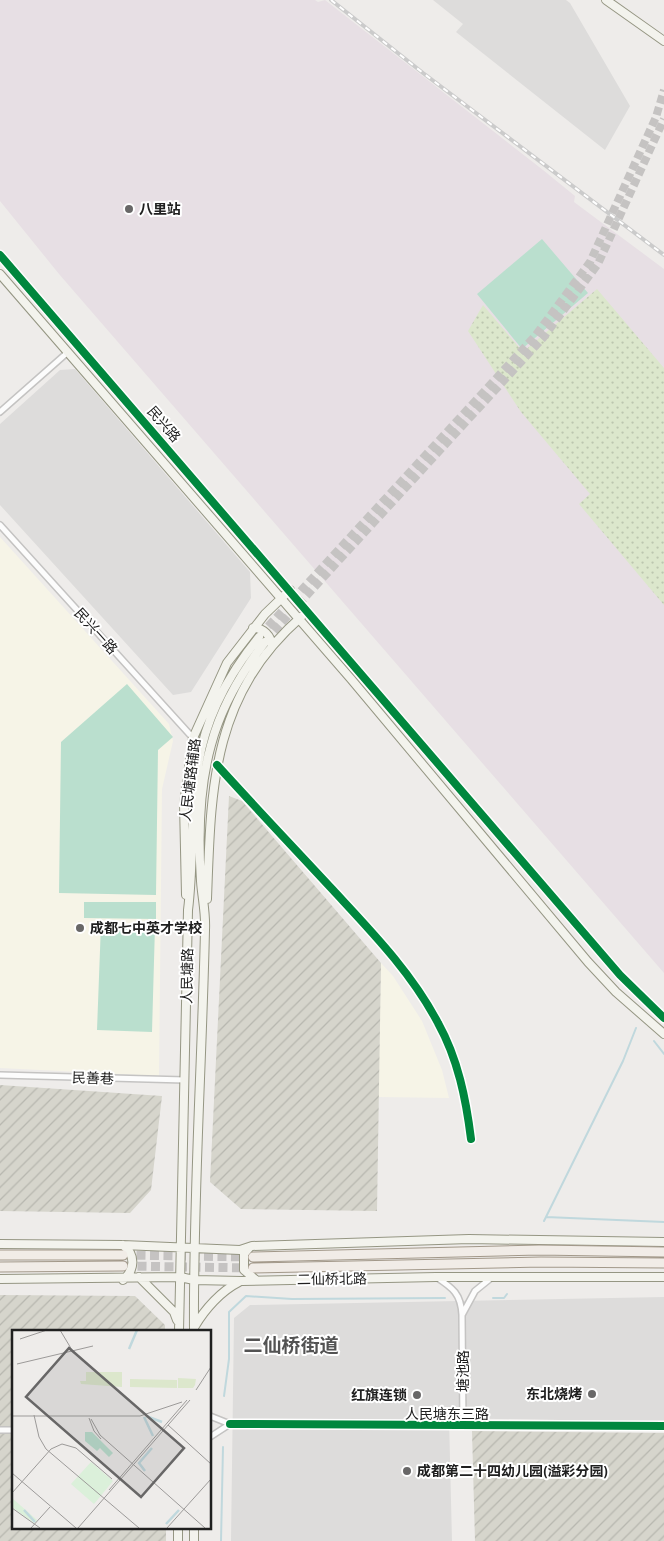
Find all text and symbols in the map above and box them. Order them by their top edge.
place label: 八里站 [139,200,181,218]
marker: 八里站 [123,203,135,215]
street label: 民兴路 [143,402,185,446]
street label: 民兴一路 [71,604,121,658]
street label: 人民塘路辅路 [176,737,204,823]
place label: 成都七中英才学校 [90,919,202,937]
marker: 成都七中英才学校 [74,922,86,934]
street label: 人民塘路 [178,948,196,1004]
street label: 民善巷 [72,1068,114,1088]
street label: 二仙桥北路 [297,1269,367,1289]
inset map [12,1330,211,1528]
district label: 二仙桥街道 [243,1334,339,1357]
street label: 塘池路 [454,1350,472,1392]
place label: 东北烧烤 [526,1385,582,1403]
place label: 红旗连锁 [351,1386,407,1404]
marker: 东北烧烤 [586,1388,598,1400]
marker: 红旗连锁 [411,1389,423,1401]
street label: 人民塘东三路 [405,1405,489,1423]
place label: 成都第二十四幼儿园(溢彩分园) [417,1462,608,1480]
marker: 成都第二十四幼儿园(溢彩分园) [401,1465,413,1477]

